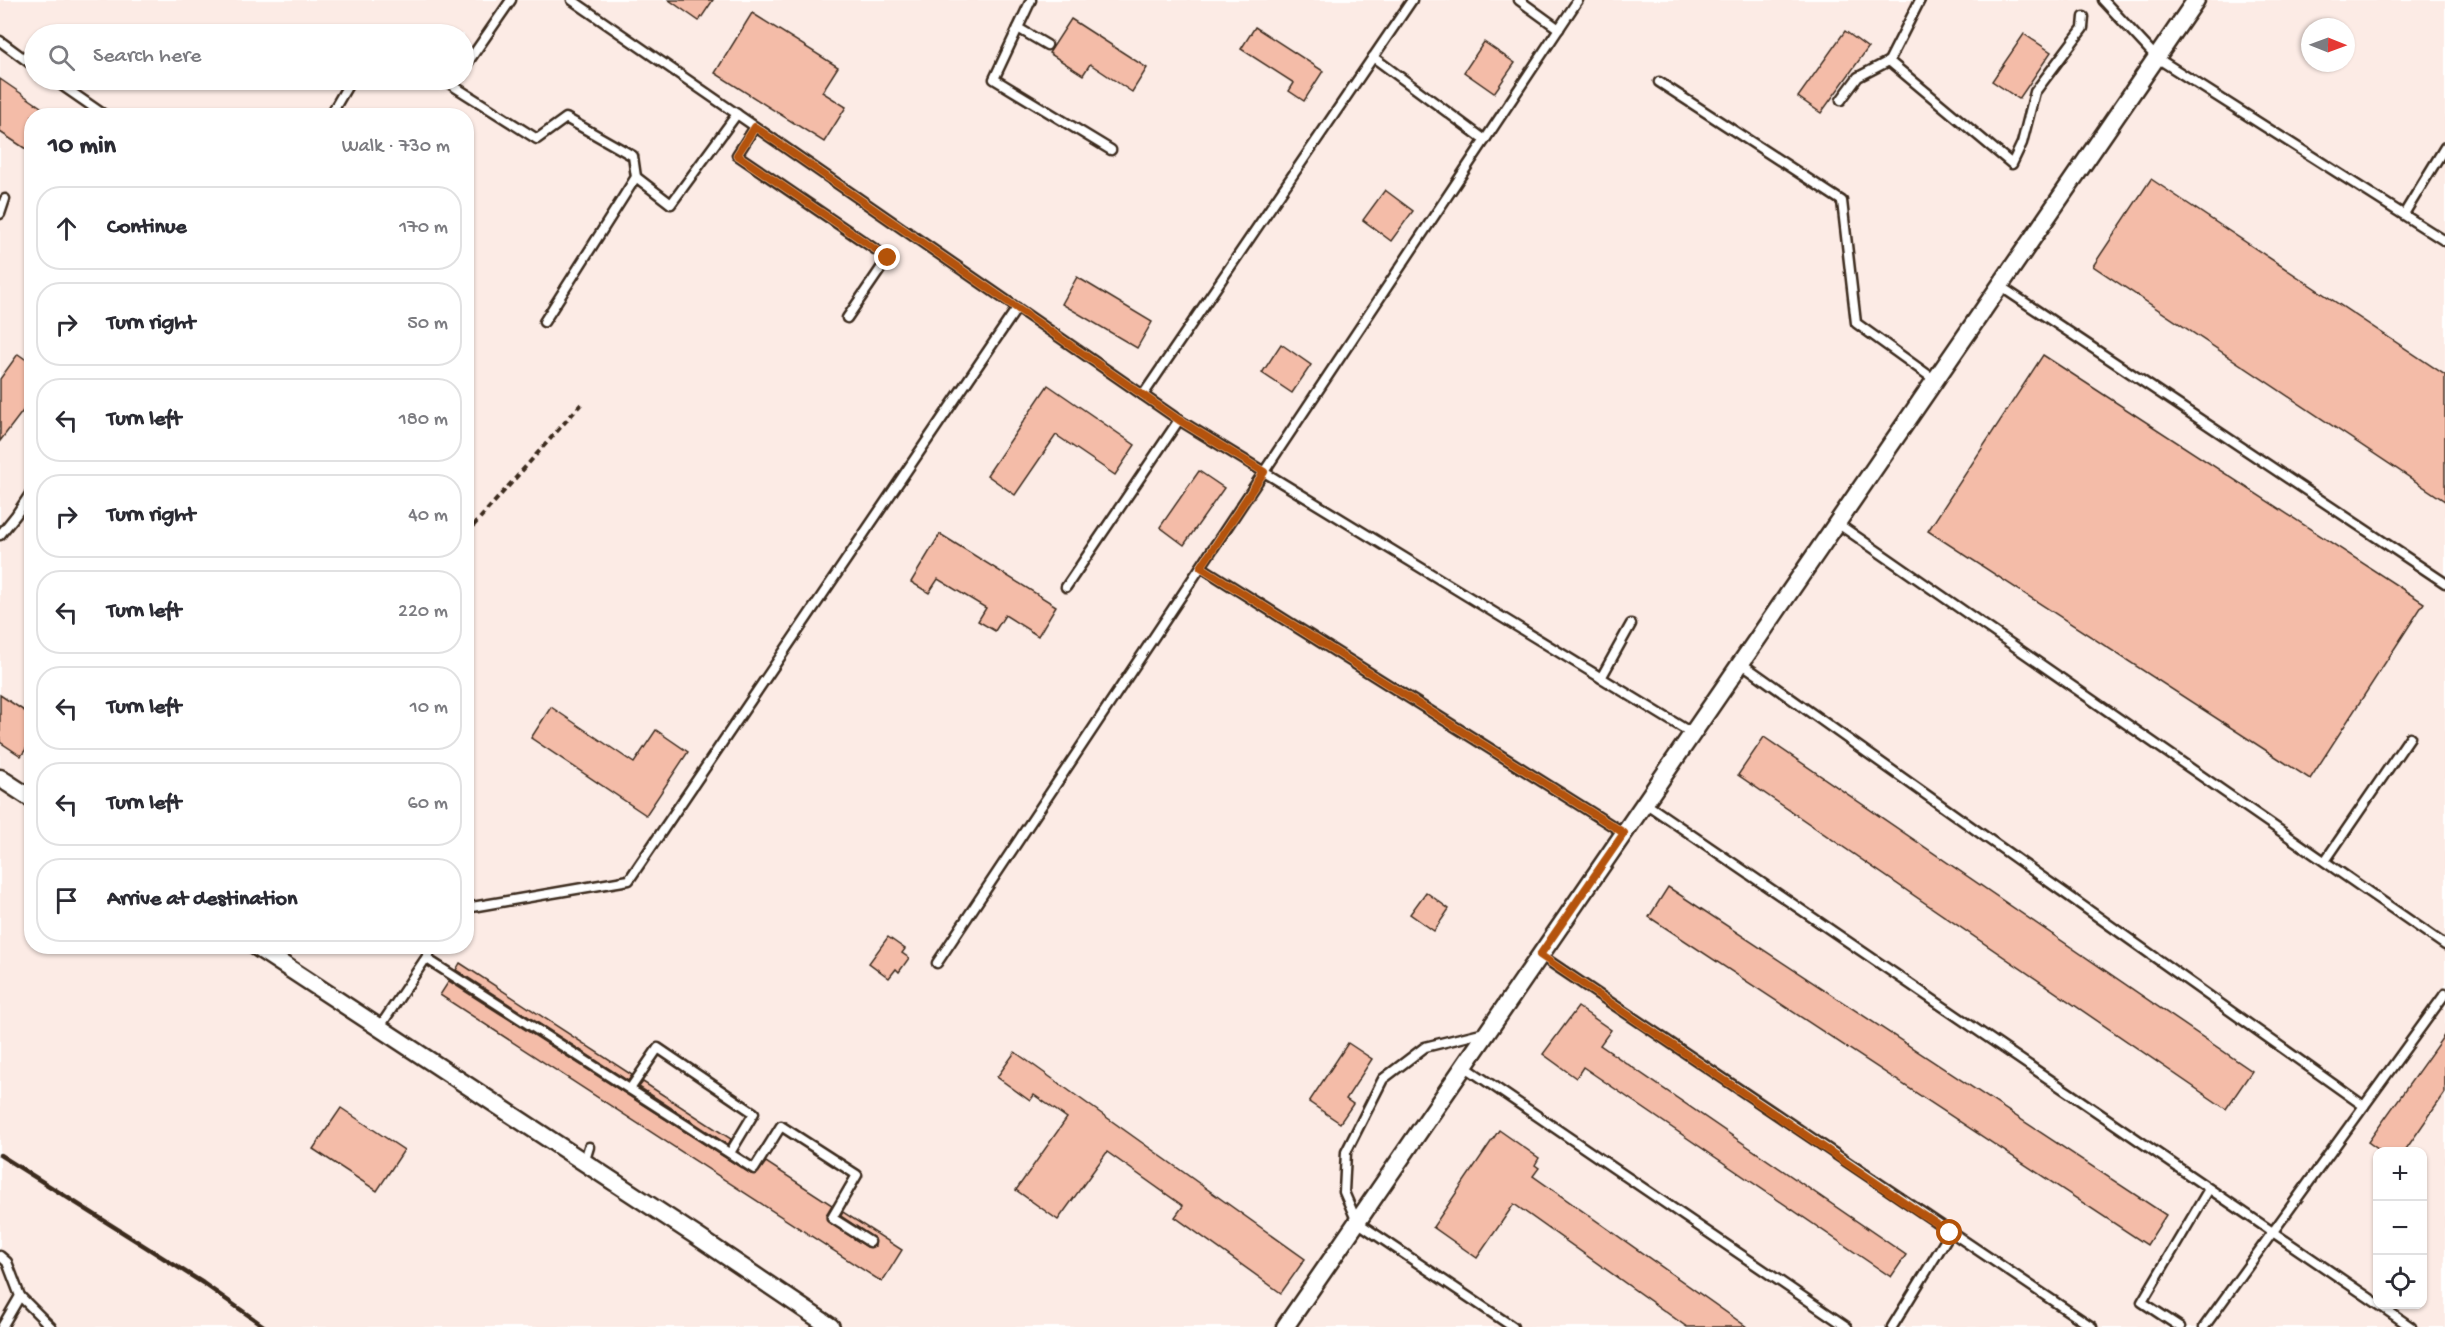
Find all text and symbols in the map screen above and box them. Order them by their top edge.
north arrow [2301,18,2355,72]
search box [24,24,474,90]
icon: search [45,41,78,74]
text: Search here [93,44,201,70]
text: 10 min [48,132,116,163]
text: Walk · 730 m [342,136,450,159]
icon: ahead [50,212,83,245]
text: Continue [107,215,187,241]
text: 170 m [399,217,448,240]
route end [874,244,900,270]
icon: right [50,308,83,341]
text: Turn right [107,311,195,337]
text: 50 m [407,313,448,336]
icon: left [50,404,83,437]
text: Turn left [107,407,181,433]
text: 180 m [399,409,448,432]
icon: right [50,500,83,533]
text: Turn right [107,503,195,529]
text: 40 m [408,505,448,528]
icon: left [50,596,83,629]
text: Turn left [107,599,181,625]
text: 220 m [398,601,448,624]
icon: left [50,692,83,725]
text: Turn left [107,695,181,721]
text: 10 m [410,697,448,720]
icon: left [50,788,83,821]
text: Turn left [107,791,181,817]
text: 60 m [408,793,448,816]
icon: arrive [50,884,83,917]
text: Arrive at destination [107,887,297,913]
map controls [2373,1147,2427,1309]
button: + [2373,1147,2427,1201]
button: − [2373,1201,2427,1255]
route start [1936,1219,1962,1245]
button: locate [2373,1255,2427,1309]

